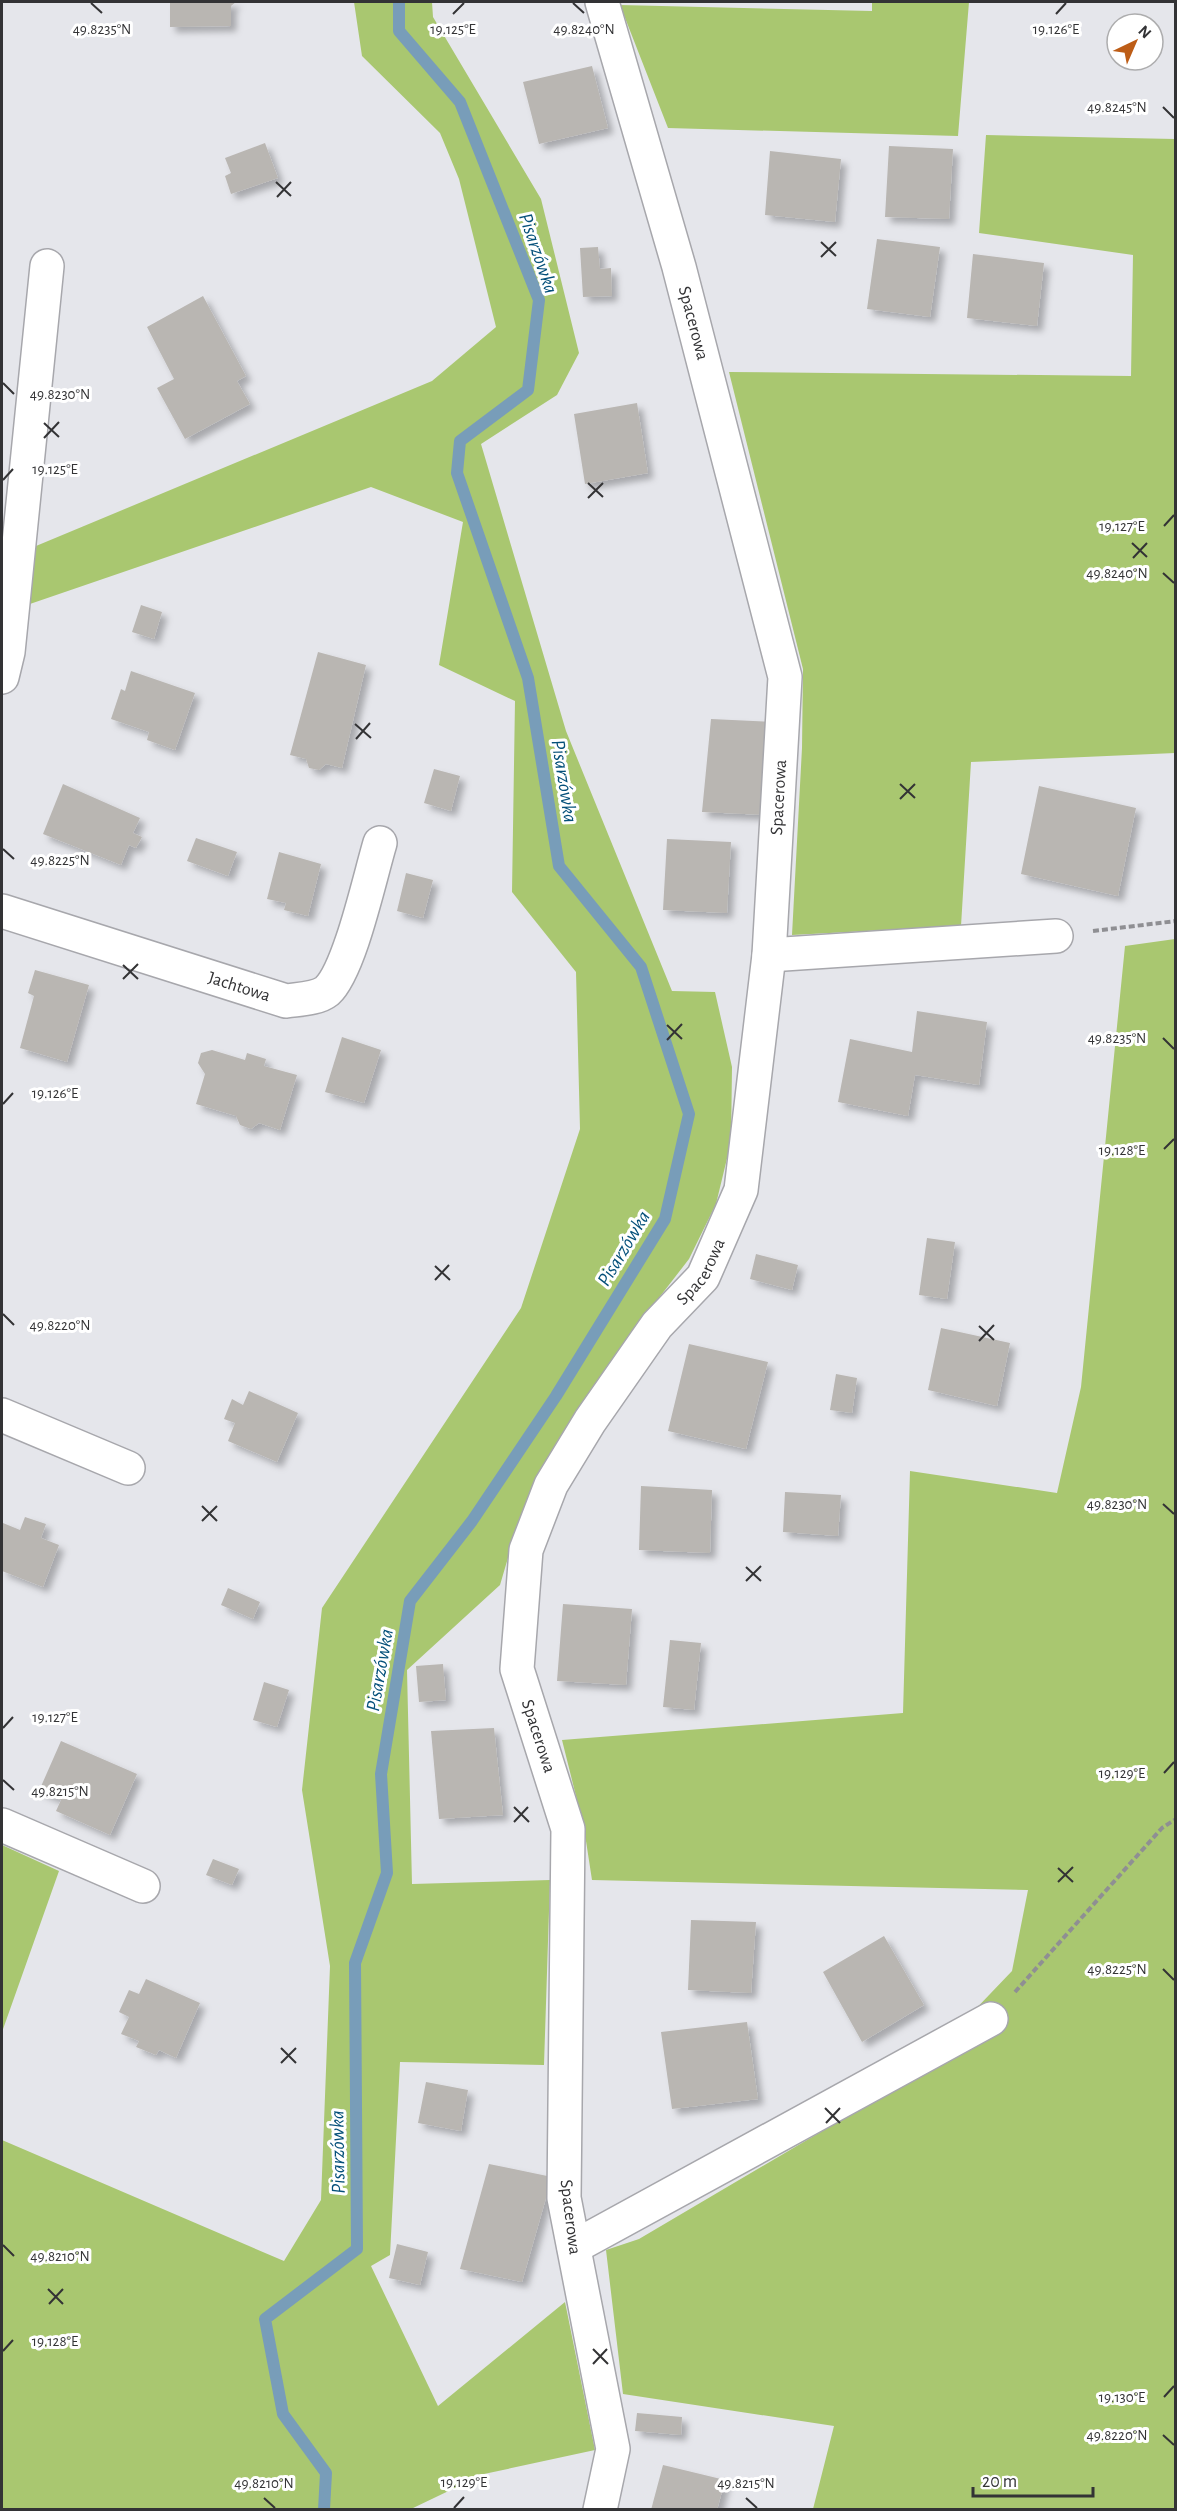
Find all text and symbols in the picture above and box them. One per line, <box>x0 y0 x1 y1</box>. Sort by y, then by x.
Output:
north arrow <box>1105 12 1165 72</box>
text: 49.8235°N <box>73 22 131 37</box>
text: 19.125°E <box>430 22 476 37</box>
text: 49.8240°N <box>553 22 615 37</box>
text: 19.126°E <box>1033 22 1079 37</box>
text: N <box>1135 22 1154 42</box>
text: 49.8245°N <box>1087 100 1147 115</box>
water label: Pisarzówka <box>515 211 561 296</box>
street label: Spacerowa <box>675 284 712 362</box>
text: 49.8230°N <box>30 387 90 402</box>
text: 19.125°E <box>32 462 78 477</box>
text: 19.127°E <box>1099 519 1145 534</box>
text: 49.8240°N <box>1086 566 1148 581</box>
water label: Pisarzówka <box>548 738 580 824</box>
street label: Spacerowa <box>768 759 790 836</box>
text: 49.8225°N <box>30 853 90 868</box>
street label: Jachtowa <box>206 969 272 1005</box>
text: 49.8235°N <box>1088 1031 1146 1046</box>
text: 19.126°E <box>32 1086 78 1101</box>
text: 19.128°E <box>1099 1143 1145 1158</box>
water label: Pisarzówka <box>594 1208 654 1289</box>
street label: Spacerowa <box>673 1236 729 1309</box>
text: 49.8220°N <box>29 1318 91 1333</box>
text: 49.8230°N <box>1087 1497 1147 1512</box>
water label: Pisarzówka <box>363 1627 397 1713</box>
street label: Spacerowa <box>518 1698 558 1775</box>
text: 19.127°E <box>32 1710 78 1725</box>
text: 19.129°E <box>1099 1766 1145 1781</box>
text: 49.8215°N <box>31 1784 89 1799</box>
text: 49.8225°N <box>1087 1962 1147 1977</box>
water label: Pisarzówka <box>327 2110 349 2194</box>
street label: Spacerowa <box>556 2178 584 2256</box>
text: 49.8210°N <box>30 2249 90 2264</box>
text: 19.128°E <box>32 2334 78 2349</box>
text: 19.130°E <box>1099 2390 1145 2405</box>
text: 49.8220°N <box>1086 2428 1148 2443</box>
scale bar <box>973 2460 1093 2498</box>
text: 20 m <box>982 2473 1017 2491</box>
text: 19.129°E <box>441 2475 487 2490</box>
text: 49.8210°N <box>234 2476 294 2491</box>
text: 49.8215°N <box>717 2476 775 2491</box>

